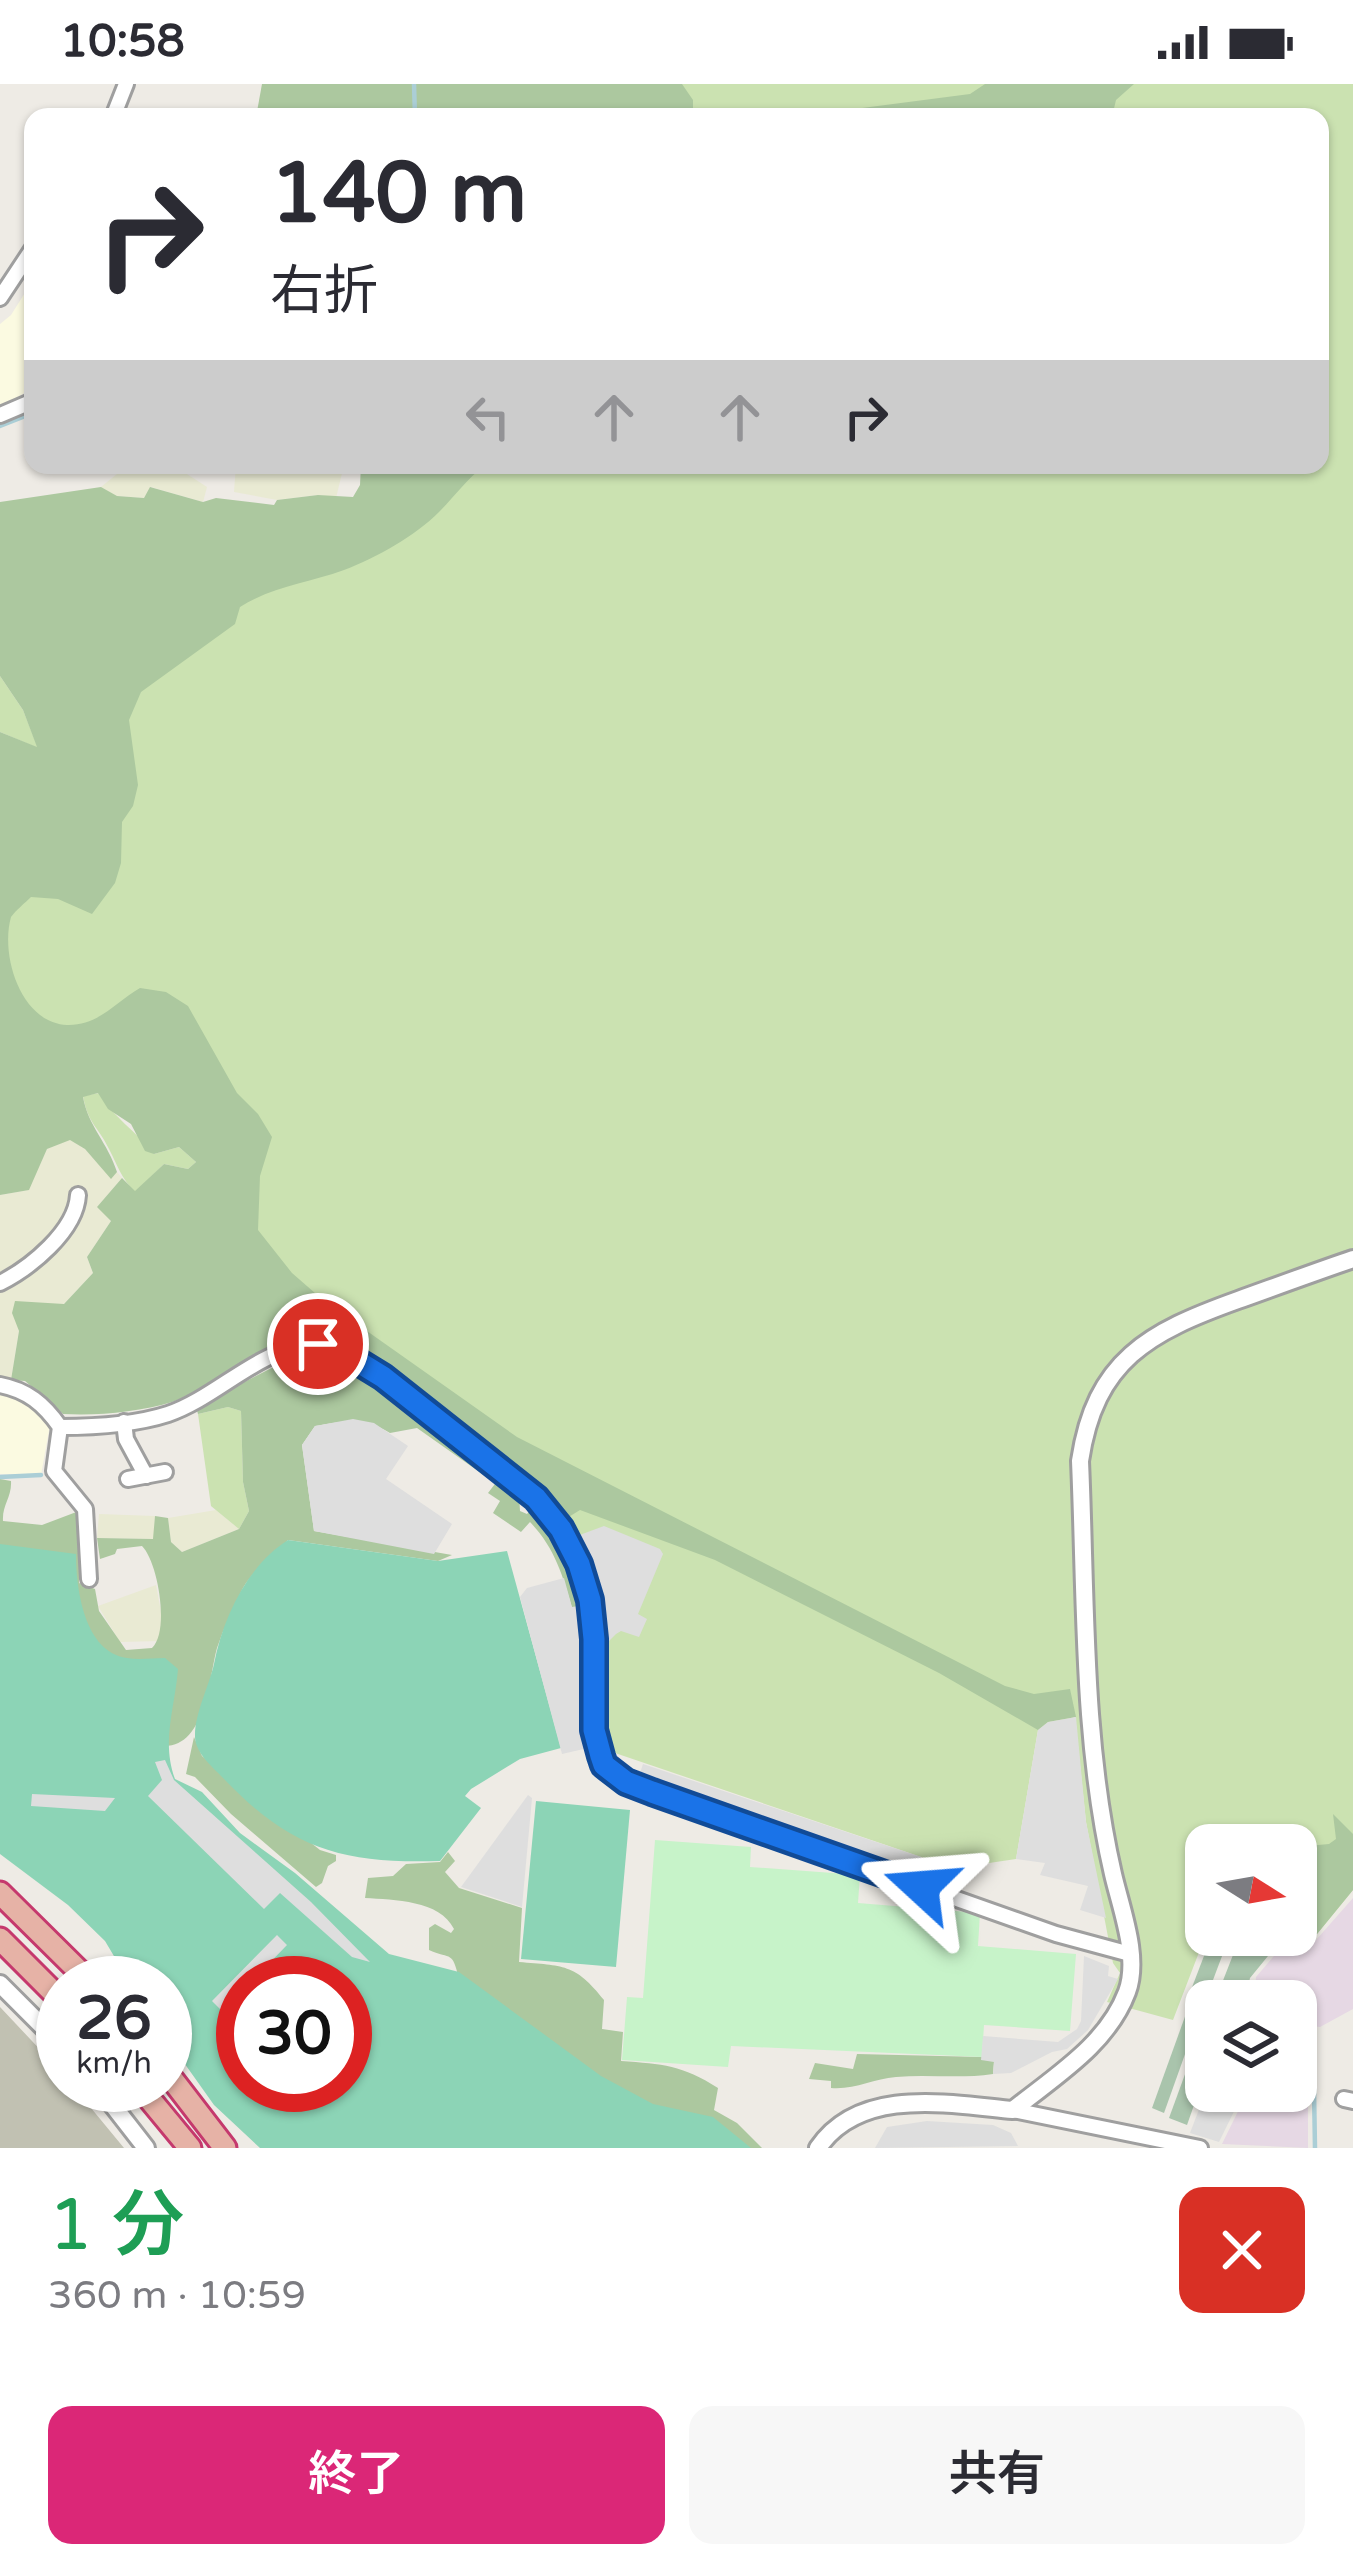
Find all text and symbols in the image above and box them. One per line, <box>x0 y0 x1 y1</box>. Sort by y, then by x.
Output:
text: 10:58 <box>60 15 185 69</box>
text: 140 m <box>270 144 527 245</box>
icon: right <box>72 156 228 312</box>
text: 右折 <box>270 259 378 324</box>
icon: left <box>455 384 521 450</box>
icon: ahead <box>581 384 647 450</box>
icon: ahead <box>707 384 773 450</box>
icon: right <box>833 384 899 450</box>
pin <box>267 1293 369 1395</box>
icon: arrive <box>285 1311 351 1377</box>
position arrow <box>858 1824 984 1950</box>
north arrow <box>1185 1824 1317 1956</box>
map controls <box>1185 1824 1317 2112</box>
speed limit sign: 30 <box>216 1956 372 2112</box>
button: layers <box>1185 1980 1317 2112</box>
text: 26 <box>76 1983 152 2055</box>
text: km/h <box>76 2045 152 2082</box>
text: 1 分 <box>48 2183 184 2270</box>
button: close <box>1179 2187 1305 2313</box>
text: 360 m · 10:59 <box>48 2272 306 2319</box>
button: 終了 <box>48 2406 665 2544</box>
button: 共有 <box>689 2406 1305 2544</box>

